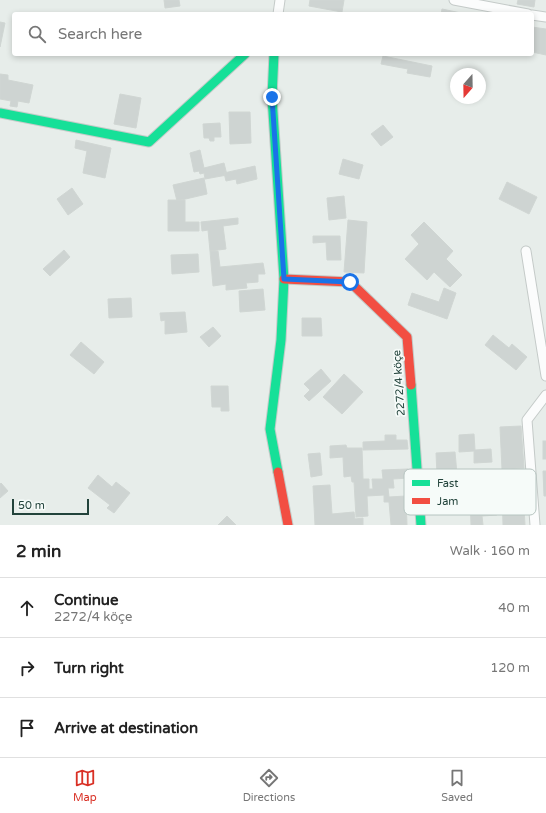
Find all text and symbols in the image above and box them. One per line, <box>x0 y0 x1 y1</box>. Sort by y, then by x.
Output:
search box <box>12 12 534 56</box>
icon: search <box>26 23 48 45</box>
text: Search here <box>58 25 142 43</box>
north arrow <box>450 68 486 104</box>
route end <box>263 88 281 106</box>
route start <box>341 273 359 291</box>
street label: 2272/4 köçe <box>390 350 408 416</box>
legend <box>404 469 536 515</box>
text: Fast <box>437 477 458 490</box>
text: Jam <box>437 495 458 508</box>
scale bar <box>12 497 89 516</box>
text: 50 m <box>18 499 45 512</box>
text: 2 min <box>16 541 61 562</box>
text: Walk · 160 m <box>450 543 530 559</box>
text: Continue <box>54 591 118 609</box>
icon: ahead <box>16 597 38 619</box>
text: 40 m <box>498 600 530 616</box>
text: 2272/4 köçe <box>54 609 132 625</box>
icon: right <box>16 657 38 679</box>
text: Turn right <box>54 659 124 677</box>
text: 120 m <box>490 660 530 676</box>
icon: arrive <box>16 717 38 739</box>
text: Arrive at destination <box>54 719 198 737</box>
tab: Map <box>73 767 97 804</box>
tab: Directions <box>243 767 295 804</box>
tab: Saved <box>441 767 473 804</box>

